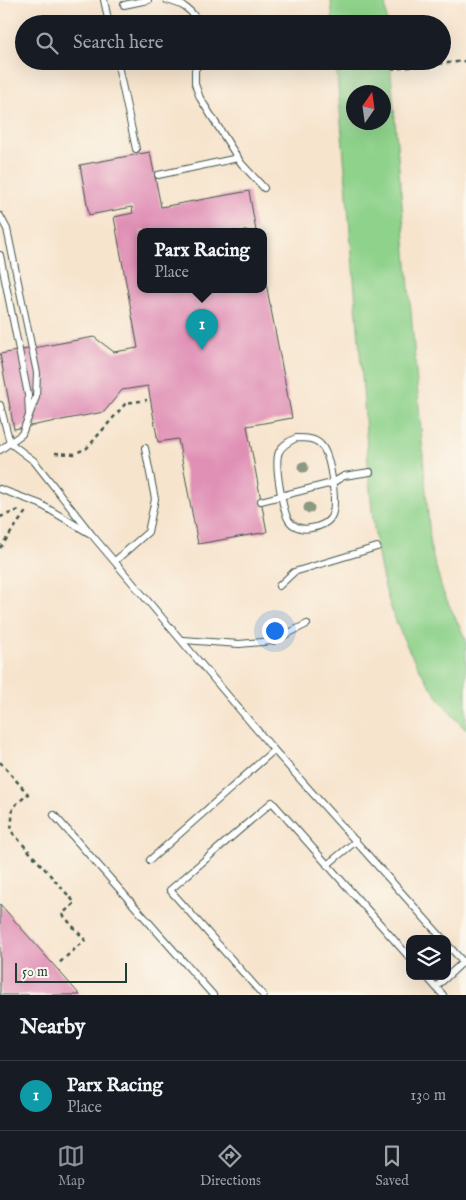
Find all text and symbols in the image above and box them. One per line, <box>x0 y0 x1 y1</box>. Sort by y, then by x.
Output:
search box <box>15 15 451 70</box>
icon: search <box>33 29 61 57</box>
text: Search here <box>73 31 164 55</box>
north arrow <box>346 85 391 130</box>
popup <box>137 228 267 293</box>
text: Parx Racing <box>154 239 250 263</box>
text: Place <box>154 263 189 283</box>
pin: 1 <box>186 309 218 350</box>
your location <box>262 618 288 644</box>
map controls <box>406 935 451 980</box>
button: layers <box>406 935 451 980</box>
scale bar <box>15 960 128 983</box>
text: 50 m <box>22 963 48 981</box>
text: Nearby <box>20 1014 85 1041</box>
text: Parx Racing <box>67 1074 163 1098</box>
text: 1 <box>33 1086 39 1106</box>
text: 130 m <box>410 1086 446 1106</box>
text: Place <box>67 1098 102 1118</box>
tab: Map <box>57 1142 85 1190</box>
tab: Directions <box>200 1142 261 1190</box>
tab: Saved <box>376 1142 409 1190</box>

